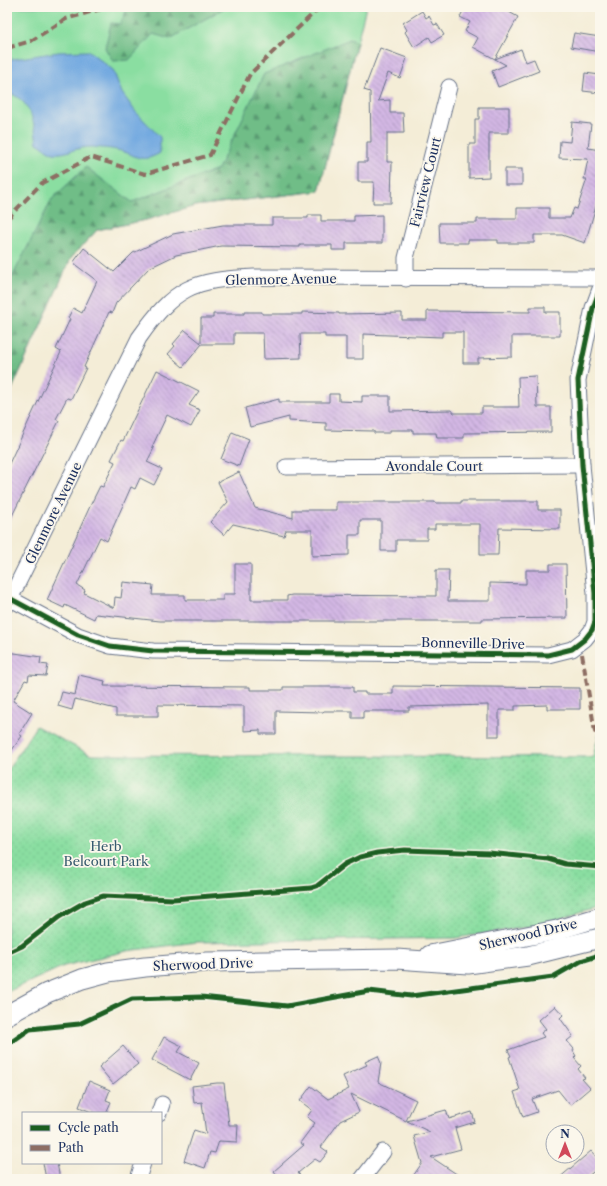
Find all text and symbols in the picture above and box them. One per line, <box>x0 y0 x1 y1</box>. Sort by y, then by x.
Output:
street label: Fairview Court <box>406 135 444 229</box>
street label: Glenmore Avenue <box>225 270 337 288</box>
street label: Avondale Court <box>384 458 483 474</box>
street label: Glenmore Avenue <box>21 459 85 567</box>
street label: Bonneville Drive <box>421 634 525 652</box>
park label: Herb Belcourt Park <box>64 838 149 869</box>
street label: Sherwood Drive <box>477 915 579 953</box>
street label: Sherwood Drive <box>153 954 253 974</box>
legend <box>22 1112 162 1164</box>
text: Cycle path <box>58 1120 119 1135</box>
north arrow <box>545 1124 585 1164</box>
text: N <box>560 1127 570 1141</box>
text: Path <box>58 1140 84 1155</box>

